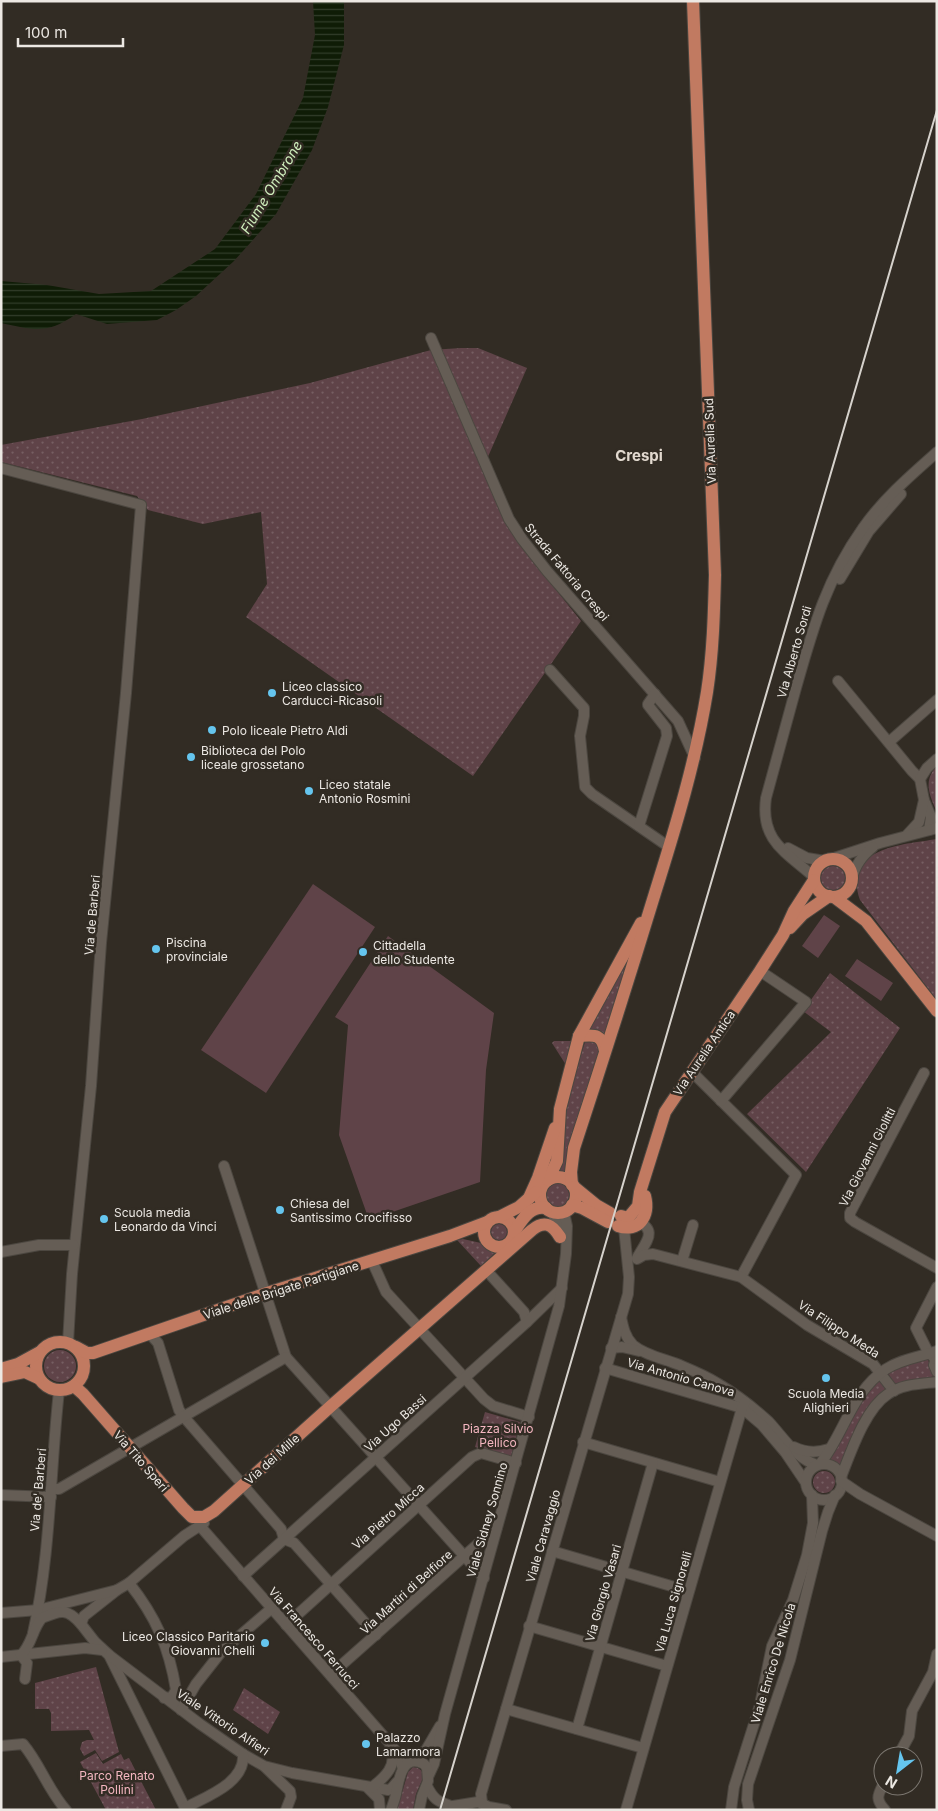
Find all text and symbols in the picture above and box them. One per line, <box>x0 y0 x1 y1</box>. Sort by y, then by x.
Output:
scale bar <box>18 15 122 47</box>
text: 100 m <box>25 23 67 42</box>
water label: Fiume Ombrone <box>237 137 305 237</box>
street label: Via Aurelia Sud <box>701 398 719 484</box>
district label: Crespi <box>615 446 663 465</box>
street label: Strada Fattoria Crespi <box>522 520 612 624</box>
street label: Via Alberto Sordi <box>774 604 814 700</box>
place label: Liceo classico Carducci-Ricasoli <box>282 679 382 708</box>
marker: Liceo classico Carducci-Ricasoli <box>266 687 278 699</box>
place label: Polo liceale Pietro Aldi <box>222 723 348 738</box>
marker: Polo liceale Pietro Aldi <box>206 724 218 736</box>
place label: Biblioteca del Polo liceale grossetano <box>201 743 306 772</box>
marker: Biblioteca del Polo liceale grossetano <box>185 751 197 763</box>
place label: Liceo statale Antonio Rosmini <box>319 777 411 806</box>
marker: Liceo statale Antonio Rosmini <box>303 785 315 797</box>
street label: Via de Barberi <box>81 874 103 956</box>
place label: Piscina provinciale <box>166 935 228 964</box>
place label: Cittadella dello Studente <box>373 938 455 967</box>
marker: Piscina provinciale <box>150 943 162 955</box>
marker: Cittadella dello Studente <box>357 946 369 958</box>
street label: Via Aurelia Antica <box>670 1007 738 1099</box>
street label: Via Giovanni Giolitti <box>835 1105 899 1209</box>
place label: Chiesa del Santissimo Crocifisso <box>290 1196 412 1225</box>
marker: Chiesa del Santissimo Crocifisso <box>274 1204 286 1216</box>
place label: Scuola media Leonardo da Vinci <box>114 1205 217 1234</box>
marker: Scuola media Leonardo da Vinci <box>98 1213 110 1225</box>
street label: Viale delle Brigate Partigiane <box>201 1258 361 1322</box>
street label: Via Filippo Meda <box>795 1297 883 1361</box>
street label: Via Antonio Canova <box>625 1354 737 1400</box>
marker: Scuola Media Alighieri <box>820 1372 832 1384</box>
place label: Scuola Media Alighieri <box>788 1386 864 1415</box>
street label: Via Ugo Bassi <box>361 1391 429 1455</box>
park label: Piazza Silvio Pellico <box>462 1421 534 1450</box>
street label: Via Tito Speri <box>110 1427 172 1495</box>
street label: Via dei Mille <box>242 1431 302 1487</box>
street label: Via de' Barberi <box>27 1448 49 1532</box>
street label: Viale Sidney Sonnino <box>463 1461 511 1579</box>
street label: Via Pietro Micca <box>349 1480 427 1552</box>
street label: Viale Caravaggio <box>523 1488 563 1584</box>
street label: Via Giorgio Vasari <box>582 1542 624 1643</box>
street label: Via Martiri di Belfiore <box>357 1547 455 1637</box>
street label: Via Luca Signorelli <box>651 1550 695 1654</box>
street label: Via Francesco Ferrucci <box>266 1584 363 1692</box>
street label: Viale Enrico De Nicola <box>748 1601 798 1725</box>
place label: Liceo Classico Paritario Giovanni Chelli <box>122 1629 255 1658</box>
marker: Liceo Classico Paritario Giovanni Chelli <box>259 1637 271 1649</box>
street label: Viale Vittorio Alfieri <box>174 1685 272 1759</box>
place label: Palazzo Lamarmora <box>376 1730 440 1759</box>
marker: Palazzo Lamarmora <box>360 1738 372 1750</box>
north arrow <box>873 1746 923 1796</box>
park label: Parco Renato Pollini <box>79 1768 155 1797</box>
text: N <box>882 1773 900 1793</box>

